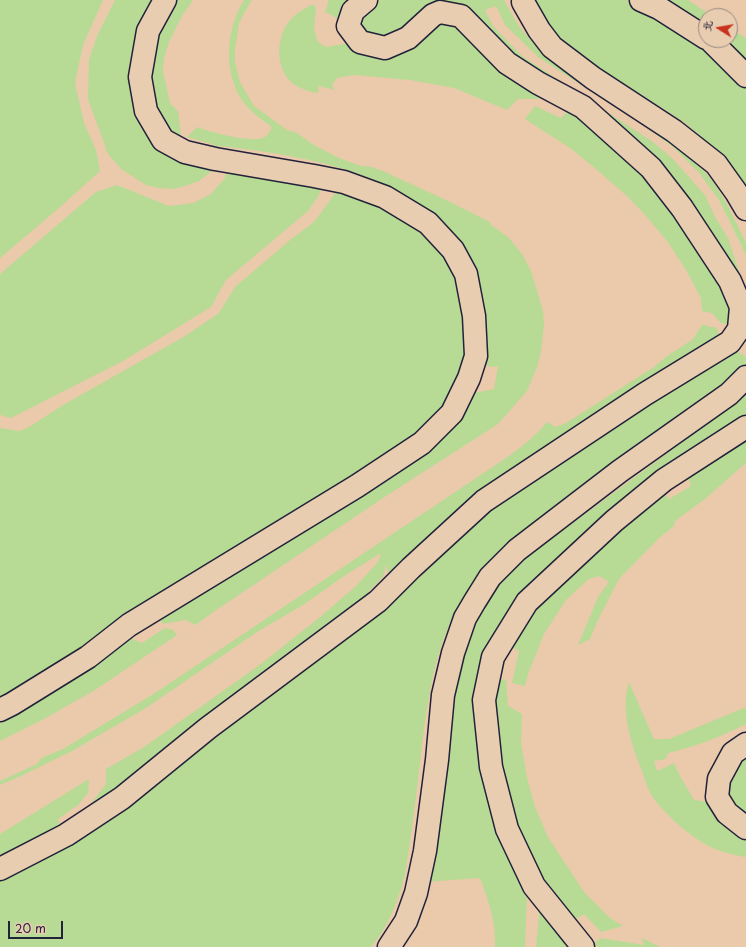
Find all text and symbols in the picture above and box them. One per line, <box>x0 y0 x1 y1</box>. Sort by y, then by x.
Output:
north arrow <box>698 8 738 48</box>
text: 北 <box>697 19 716 33</box>
scale bar <box>10 913 65 939</box>
text: 20 m <box>15 919 46 937</box>

